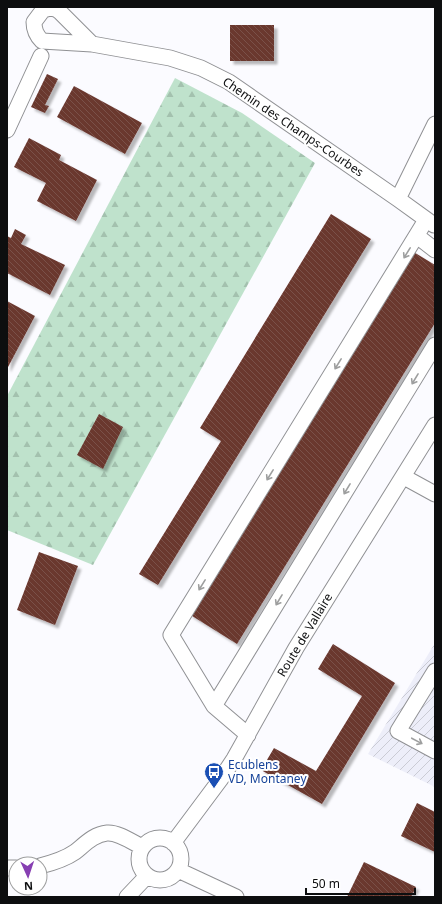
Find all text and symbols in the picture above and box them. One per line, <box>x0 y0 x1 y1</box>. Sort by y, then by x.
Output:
street label: Chemin des Champs-Courbes <box>219 73 367 180</box>
one-way arrow <box>402 247 410 259</box>
one-way arrow <box>334 358 342 370</box>
one-way arrow <box>410 373 418 385</box>
one-way arrow <box>266 469 274 480</box>
one-way arrow <box>342 483 350 495</box>
one-way arrow <box>198 579 206 590</box>
street label: Route de Vallaire <box>273 590 336 680</box>
one-way arrow <box>275 594 283 605</box>
one-way arrow <box>410 738 422 745</box>
place label: Ecublens VD, Montaney <box>228 756 307 787</box>
bus stop icon: Ecublens VD, Montaney <box>203 761 225 789</box>
north arrow <box>8 856 48 896</box>
scale bar <box>306 870 415 896</box>
text: 50 m <box>312 875 340 892</box>
text: N <box>24 879 33 894</box>

